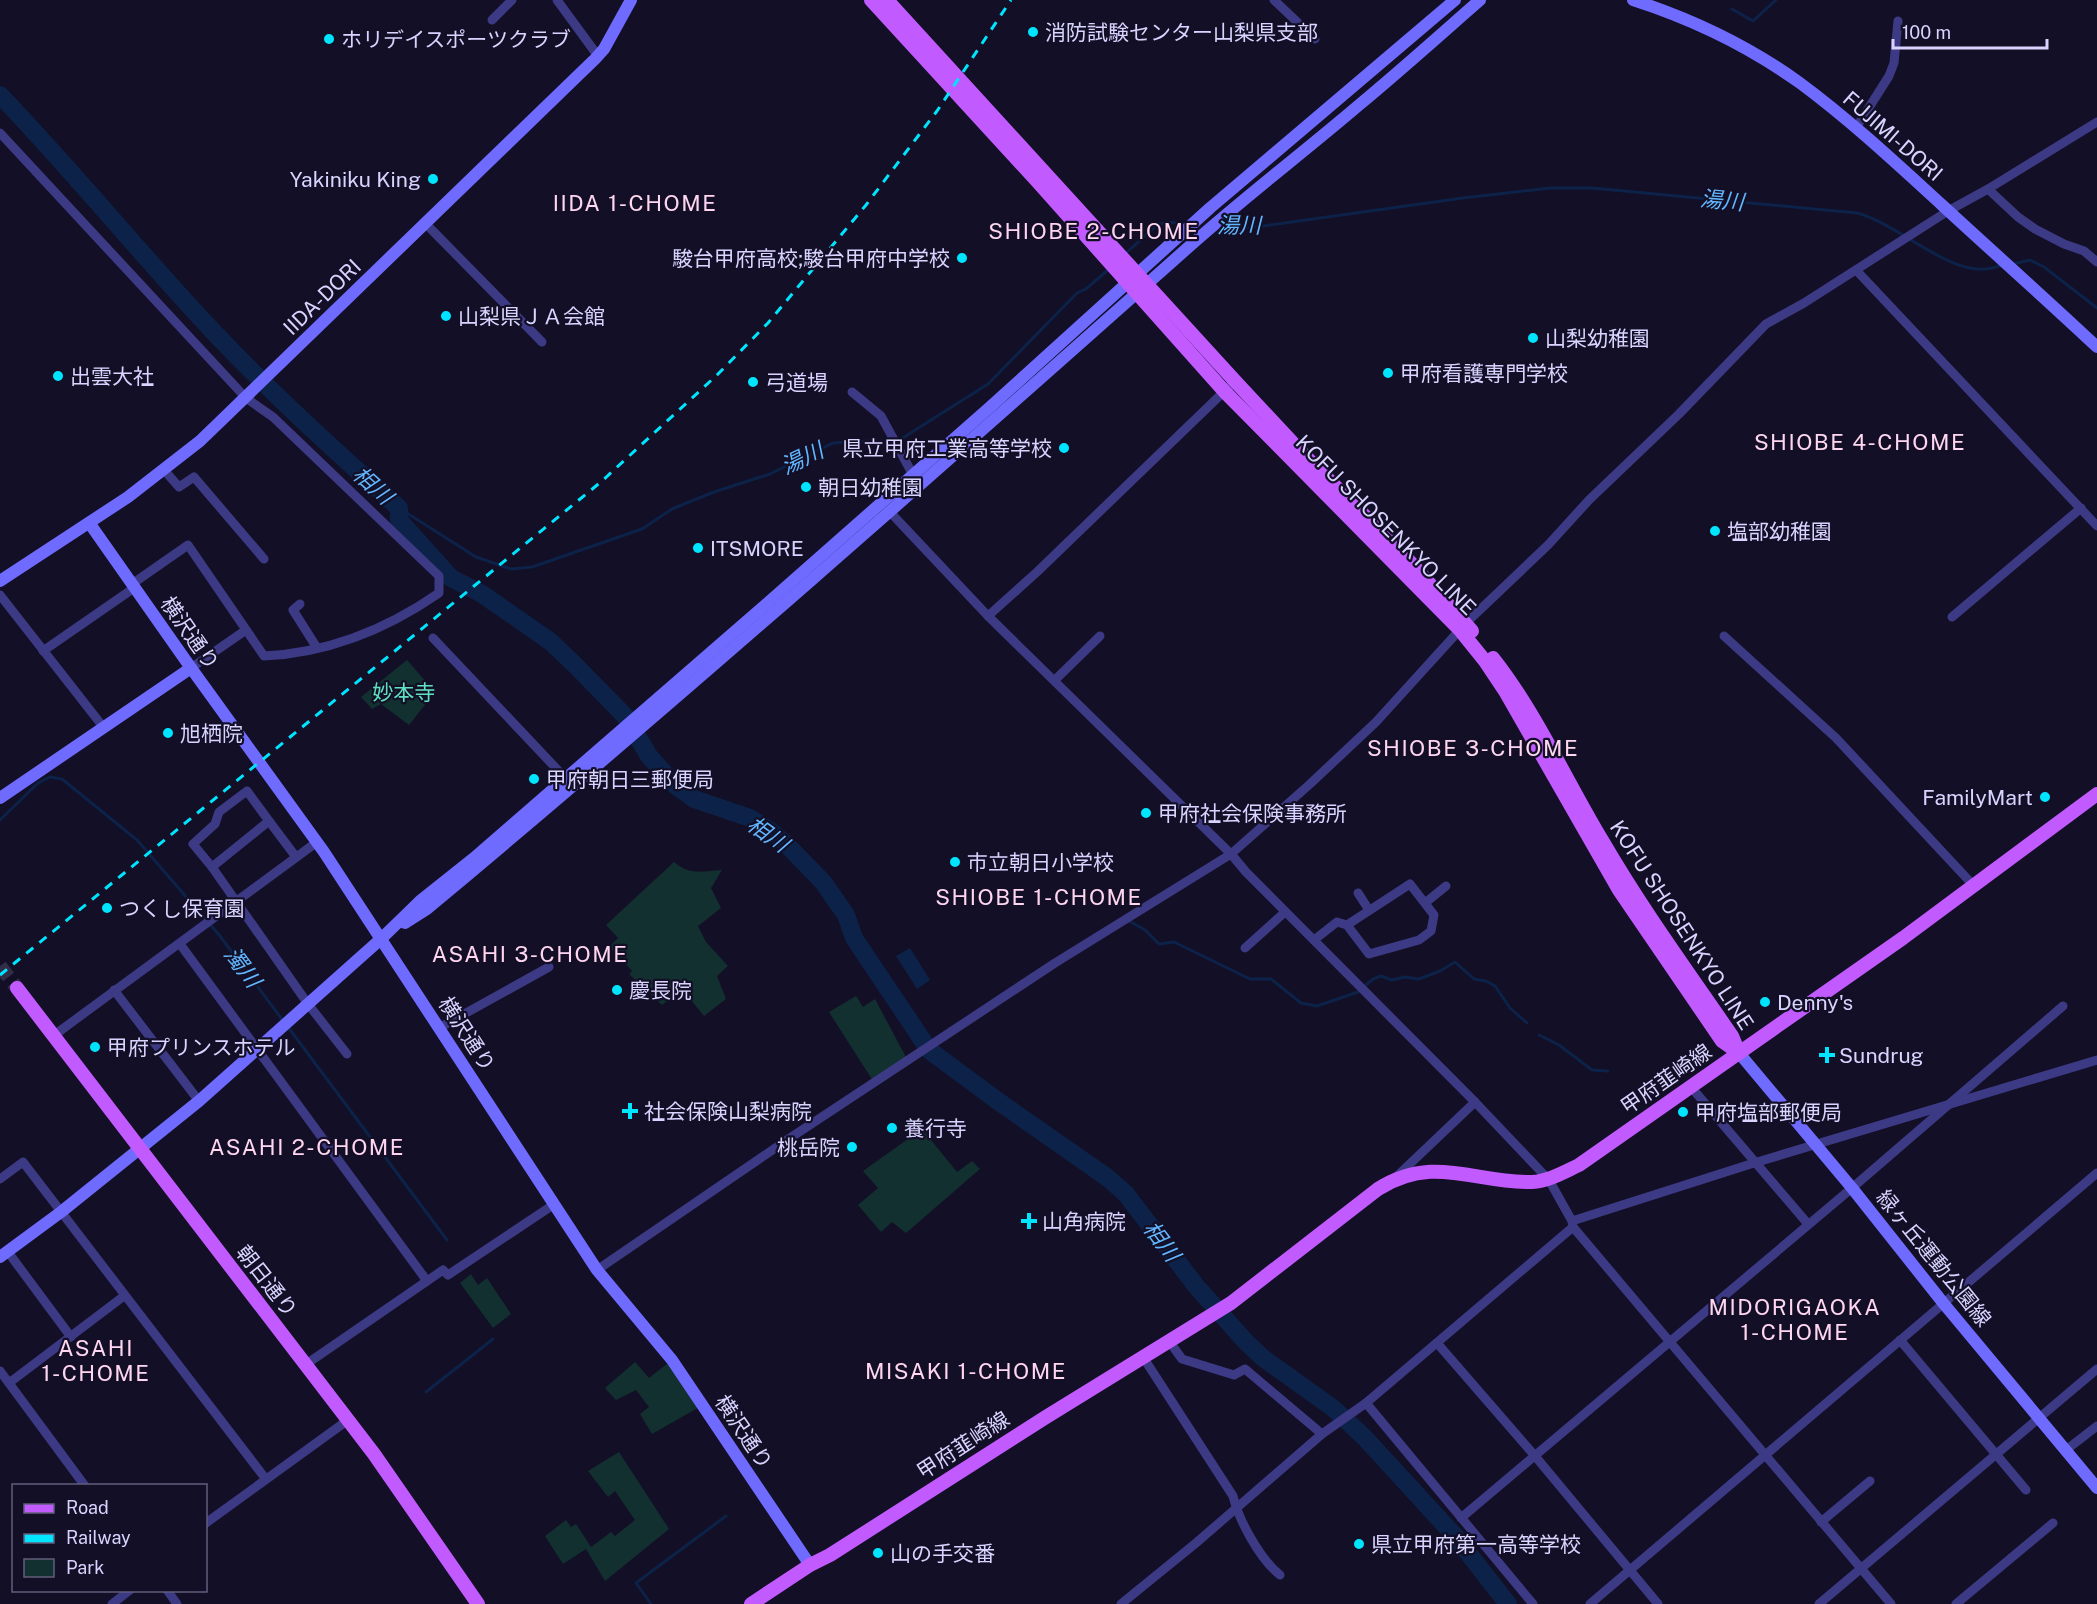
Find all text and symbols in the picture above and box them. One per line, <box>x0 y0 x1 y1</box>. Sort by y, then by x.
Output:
scale bar <box>1893 12 2048 50</box>
place label: 消防試験センター山梨県支部 <box>1045 20 1318 45</box>
text: 100 m <box>1902 22 1951 43</box>
marker: 消防試験センター山梨県支部 <box>1026 25 1040 39</box>
place label: ホリデイスポーツクラブ <box>341 27 571 52</box>
marker: ホリデイスポーツクラブ <box>322 32 336 46</box>
street label: FUJIMI-DORI <box>1838 86 1948 186</box>
place label: Yakiniku King <box>290 167 421 192</box>
marker: Yakiniku King <box>426 172 440 186</box>
water label: 湯川 <box>1699 185 1747 215</box>
district label: IIDA 1-CHOME <box>553 190 717 216</box>
water label: 湯川 <box>1217 212 1263 238</box>
district label: SHIOBE 2-CHOME <box>988 218 1200 244</box>
place label: 駿台甲府高校;駿台甲府中学校 <box>672 246 950 271</box>
marker: 駿台甲府高校;駿台甲府中学校 <box>955 251 969 265</box>
street label: IIDA-DORI <box>278 254 366 340</box>
place label: 山梨県ＪＡ会館 <box>458 304 605 329</box>
marker: 山梨県ＪＡ会館 <box>439 309 453 323</box>
place label: 山梨幼稚園 <box>1545 326 1650 351</box>
marker: 山梨幼稚園 <box>1526 331 1540 345</box>
place label: 甲府看護専門学校 <box>1400 361 1568 386</box>
place label: 出雲大社 <box>70 364 154 389</box>
marker: 甲府看護専門学校 <box>1381 366 1395 380</box>
marker: 出雲大社 <box>51 369 65 383</box>
place label: 弓道場 <box>765 370 828 395</box>
marker: 弓道場 <box>746 375 760 389</box>
district label: SHIOBE 4-CHOME <box>1754 429 1966 455</box>
street label: KOFU SHOSENKYO LINE <box>1291 430 1481 620</box>
water label: 湯川 <box>777 436 829 479</box>
place label: 県立甲府工業高等学校 <box>842 436 1052 461</box>
marker: 県立甲府工業高等学校 <box>1057 441 1071 455</box>
water label: 相川 <box>348 461 400 511</box>
place label: 朝日幼稚園 <box>818 475 923 500</box>
marker: 朝日幼稚園 <box>799 480 813 494</box>
place label: 塩部幼稚園 <box>1727 519 1832 544</box>
marker: 塩部幼稚園 <box>1708 524 1722 538</box>
place label: ITSMORE <box>710 536 804 561</box>
marker: ITSMORE <box>691 541 705 555</box>
street label: 横沢通り <box>156 591 224 675</box>
park label: 妙本寺 <box>373 680 436 705</box>
place label: 旭栖院 <box>180 721 243 746</box>
marker: 旭栖院 <box>161 726 175 740</box>
district label: SHIOBE 3-CHOME <box>1367 735 1579 761</box>
place label: 甲府朝日三郵便局 <box>546 767 714 792</box>
marker: 甲府朝日三郵便局 <box>527 772 541 786</box>
place label: FamilyMart <box>1922 785 2033 810</box>
marker: FamilyMart <box>2038 790 2052 804</box>
place label: 甲府社会保険事務所 <box>1158 801 1347 826</box>
marker: 甲府社会保険事務所 <box>1139 806 1153 820</box>
water label: 相川 <box>743 811 795 858</box>
street label: KOFU SHOSENKYO LINE <box>1605 816 1759 1034</box>
place label: 市立朝日小学校 <box>967 850 1114 875</box>
marker: 市立朝日小学校 <box>948 855 962 869</box>
district label: SHIOBE 1-CHOME <box>935 884 1143 910</box>
place label: つくし保育園 <box>119 896 245 921</box>
marker: つくし保育園 <box>100 901 114 915</box>
district label: ASAHI 3-CHOME <box>432 941 628 967</box>
water label: 濁川 <box>219 942 268 994</box>
place label: 慶長院 <box>629 978 692 1003</box>
marker: 慶長院 <box>610 983 624 997</box>
place label: Denny's <box>1777 990 1853 1015</box>
street label: 横沢通り <box>434 992 500 1076</box>
marker: Denny's <box>1758 995 1772 1009</box>
place label: 甲府プリンスホテル <box>107 1035 296 1060</box>
street label: 甲府韮崎線 <box>1616 1039 1716 1119</box>
marker: 甲府プリンスホテル <box>88 1040 102 1054</box>
place label: Sundrug <box>1839 1043 1924 1068</box>
marker: Sundrug <box>1820 1048 1834 1062</box>
place label: 社会保険山梨病院 <box>644 1099 812 1124</box>
place label: 甲府塩部郵便局 <box>1695 1100 1842 1125</box>
marker: 社会保険山梨病院 <box>621 1102 639 1120</box>
marker: 甲府塩部郵便局 <box>1676 1105 1690 1119</box>
place label: 養行寺 <box>904 1116 967 1141</box>
marker: 養行寺 <box>885 1121 899 1135</box>
district label: ASAHI 2-CHOME <box>209 1134 405 1160</box>
place label: 桃岳院 <box>777 1135 840 1160</box>
marker: 桃岳院 <box>845 1140 859 1154</box>
street label: 緑ヶ丘運動公園線 <box>1871 1185 1997 1331</box>
place label: 山角病院 <box>1042 1209 1126 1234</box>
marker: 山角病院 <box>1020 1212 1038 1230</box>
water label: 相川 <box>1138 1216 1187 1268</box>
street label: 朝日通り <box>231 1240 303 1322</box>
district label: MIDORIGAOKA 1-CHOME <box>1709 1294 1881 1345</box>
district label: ASAHI 1-CHOME <box>41 1335 151 1386</box>
district label: MISAKI 1-CHOME <box>865 1358 1067 1384</box>
street label: 横沢通り <box>710 1390 778 1474</box>
street label: 甲府韮崎線 <box>912 1406 1014 1484</box>
legend <box>12 1484 207 1592</box>
text: Road <box>66 1497 109 1518</box>
text: Railway <box>66 1527 131 1548</box>
place label: 県立甲府第一高等学校 <box>1371 1532 1581 1557</box>
marker: 県立甲府第一高等学校 <box>1352 1537 1366 1551</box>
place label: 山の手交番 <box>890 1541 995 1566</box>
marker: 山の手交番 <box>871 1546 885 1560</box>
text: Park <box>66 1557 104 1578</box>

